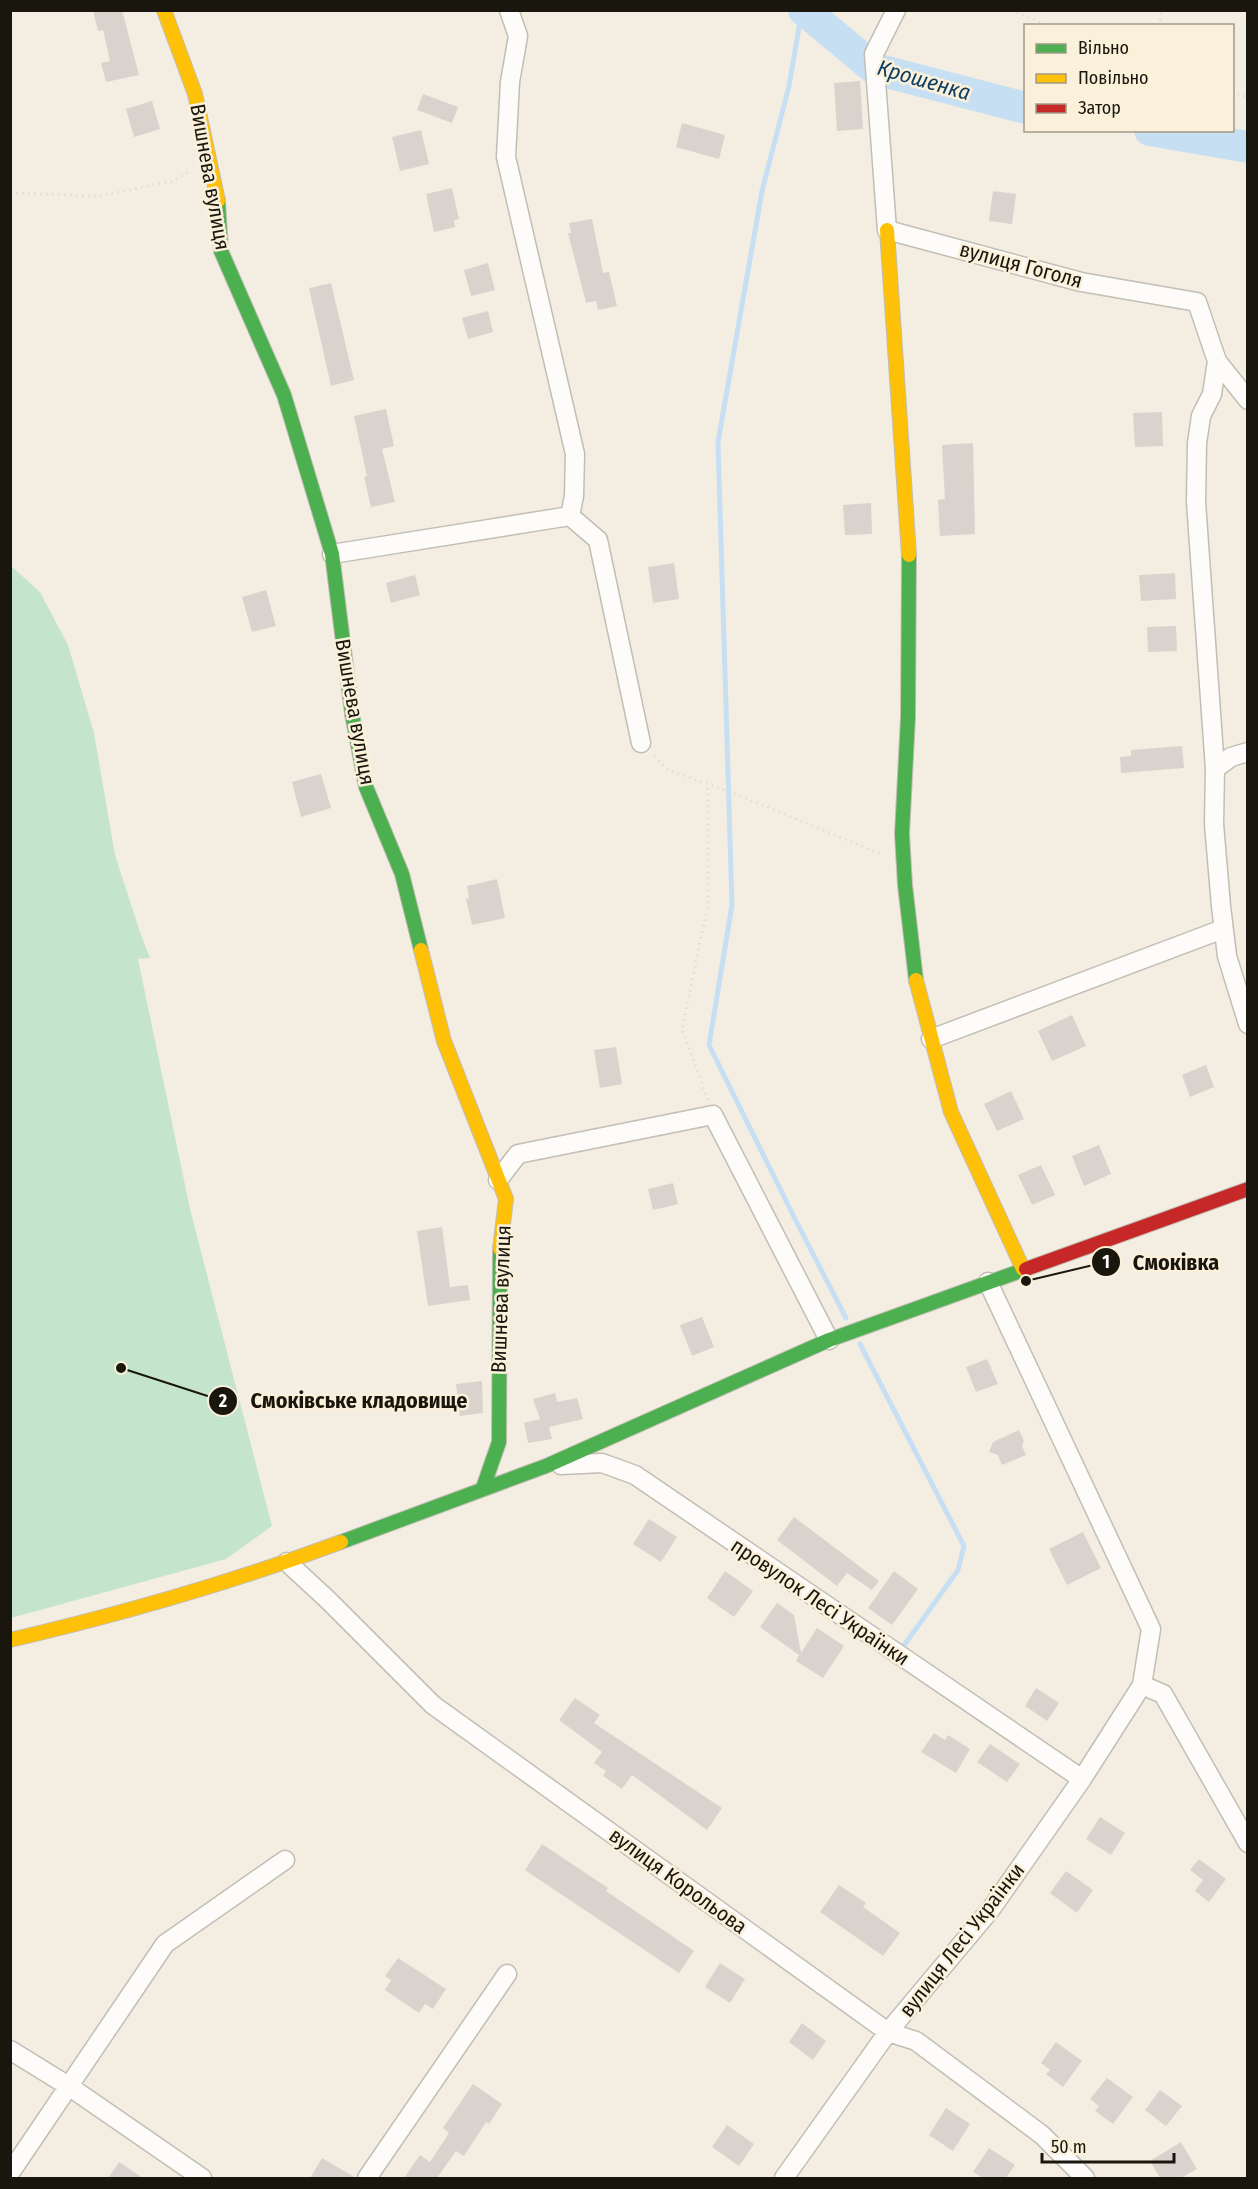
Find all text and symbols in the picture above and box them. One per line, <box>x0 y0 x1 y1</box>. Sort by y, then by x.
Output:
legend <box>1024 24 1234 132</box>
text: Вільно <box>1078 37 1129 59</box>
water label: Крошенка <box>874 54 974 106</box>
text: Повільно <box>1078 67 1149 89</box>
text: Затор <box>1078 97 1121 119</box>
street label: Вишнева вулиця <box>184 102 236 252</box>
street label: вулиця Гоголя <box>957 236 1085 294</box>
street label: Вишнева вулиця <box>329 637 381 787</box>
street label: Вишнева вулиця <box>485 1225 517 1373</box>
callout: Смоківка <box>1091 1242 1231 1282</box>
text: Смоківка <box>1133 1249 1219 1276</box>
text: 1 <box>1102 1251 1110 1273</box>
callout: Смоківське кладовище <box>208 1381 479 1421</box>
text: Смоківське кладовище <box>251 1387 467 1414</box>
text: 2 <box>218 1390 227 1412</box>
street label: провулок Лесі Українки <box>726 1533 914 1671</box>
street label: вулиця Корольова <box>604 1822 752 1940</box>
street label: вулиця Лесі Українки <box>894 1858 1030 2022</box>
scale bar <box>1042 2126 1174 2164</box>
text: 50 m <box>1051 2136 1087 2158</box>

